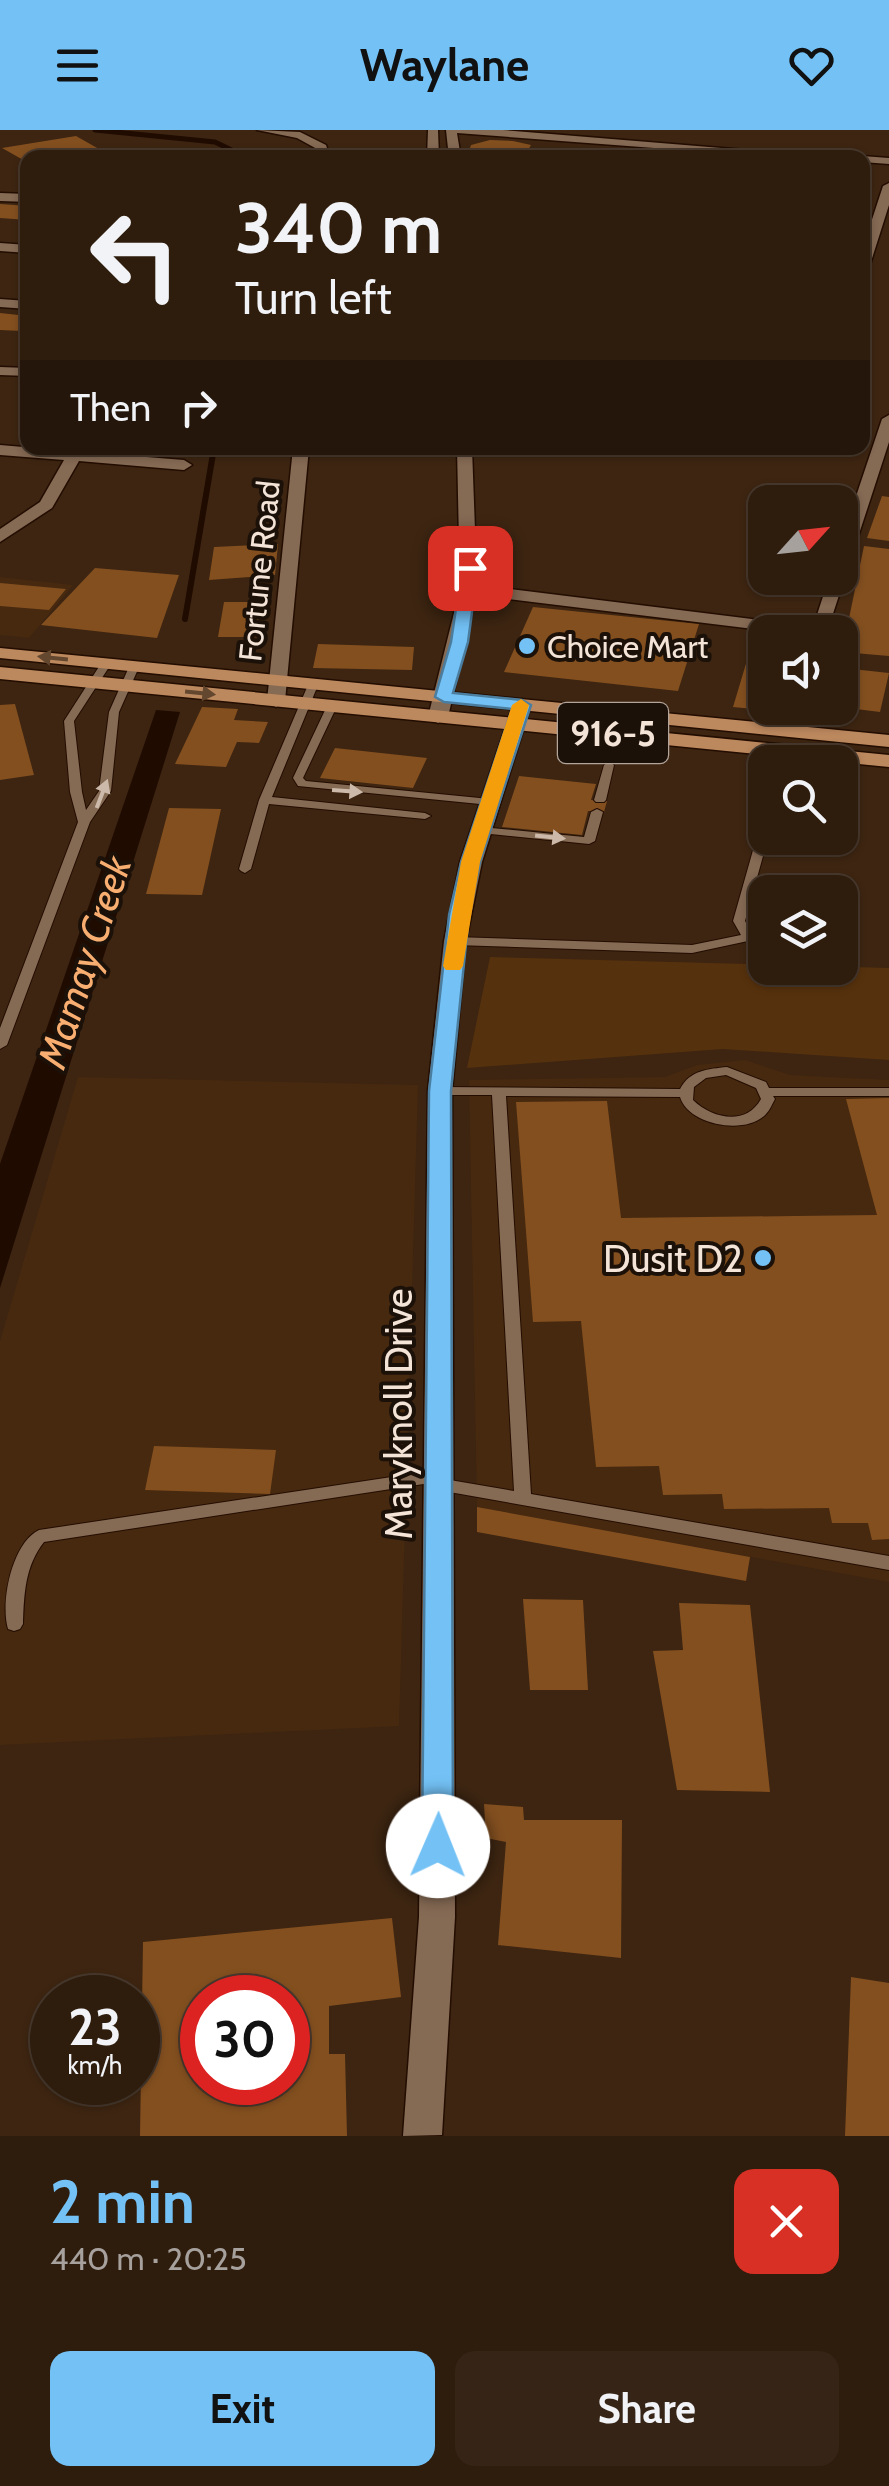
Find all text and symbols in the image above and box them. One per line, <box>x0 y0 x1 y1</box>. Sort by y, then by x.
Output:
icon: menu <box>50 38 105 93</box>
text: Waylane <box>360 38 529 92</box>
icon: heart <box>784 38 839 93</box>
text: 340 m <box>235 185 442 271</box>
icon: left <box>70 190 200 320</box>
text: Turn left <box>235 271 392 325</box>
icon: right <box>171 380 226 435</box>
text: Then <box>70 384 151 431</box>
street label: Fortune Road <box>230 479 288 663</box>
north arrow <box>748 485 858 595</box>
map controls <box>748 485 858 985</box>
pin <box>428 526 513 611</box>
icon: arrive <box>443 541 498 596</box>
button: sound <box>748 615 858 725</box>
place label: Choice Mart <box>547 627 709 666</box>
marker: Choice Mart <box>516 635 538 657</box>
one-way arrow <box>36 650 68 666</box>
one-way arrow <box>185 685 217 701</box>
road number: 916-5 <box>558 703 668 763</box>
button: search <box>748 745 858 855</box>
one-way arrow <box>94 778 110 808</box>
one-way arrow <box>331 783 363 799</box>
one-way arrow <box>535 829 567 845</box>
water label: Mamay Creek <box>26 848 142 1075</box>
button: layers <box>748 875 858 985</box>
place label: Dusit D2 <box>603 1235 743 1282</box>
marker: Dusit D2 <box>752 1247 774 1269</box>
street label: Maryknoll Drive <box>375 1289 422 1539</box>
position arrow <box>386 1794 490 1898</box>
speed limit sign: 30 <box>180 1975 310 2105</box>
text: 23 <box>68 1997 122 2058</box>
text: km/h <box>68 2050 122 2080</box>
text: 2 min <box>50 2165 195 2238</box>
button: close <box>734 2169 839 2274</box>
text: 440 m · 20:25 <box>50 2239 246 2278</box>
button: Exit <box>50 2351 435 2466</box>
button: Share <box>455 2351 839 2466</box>

